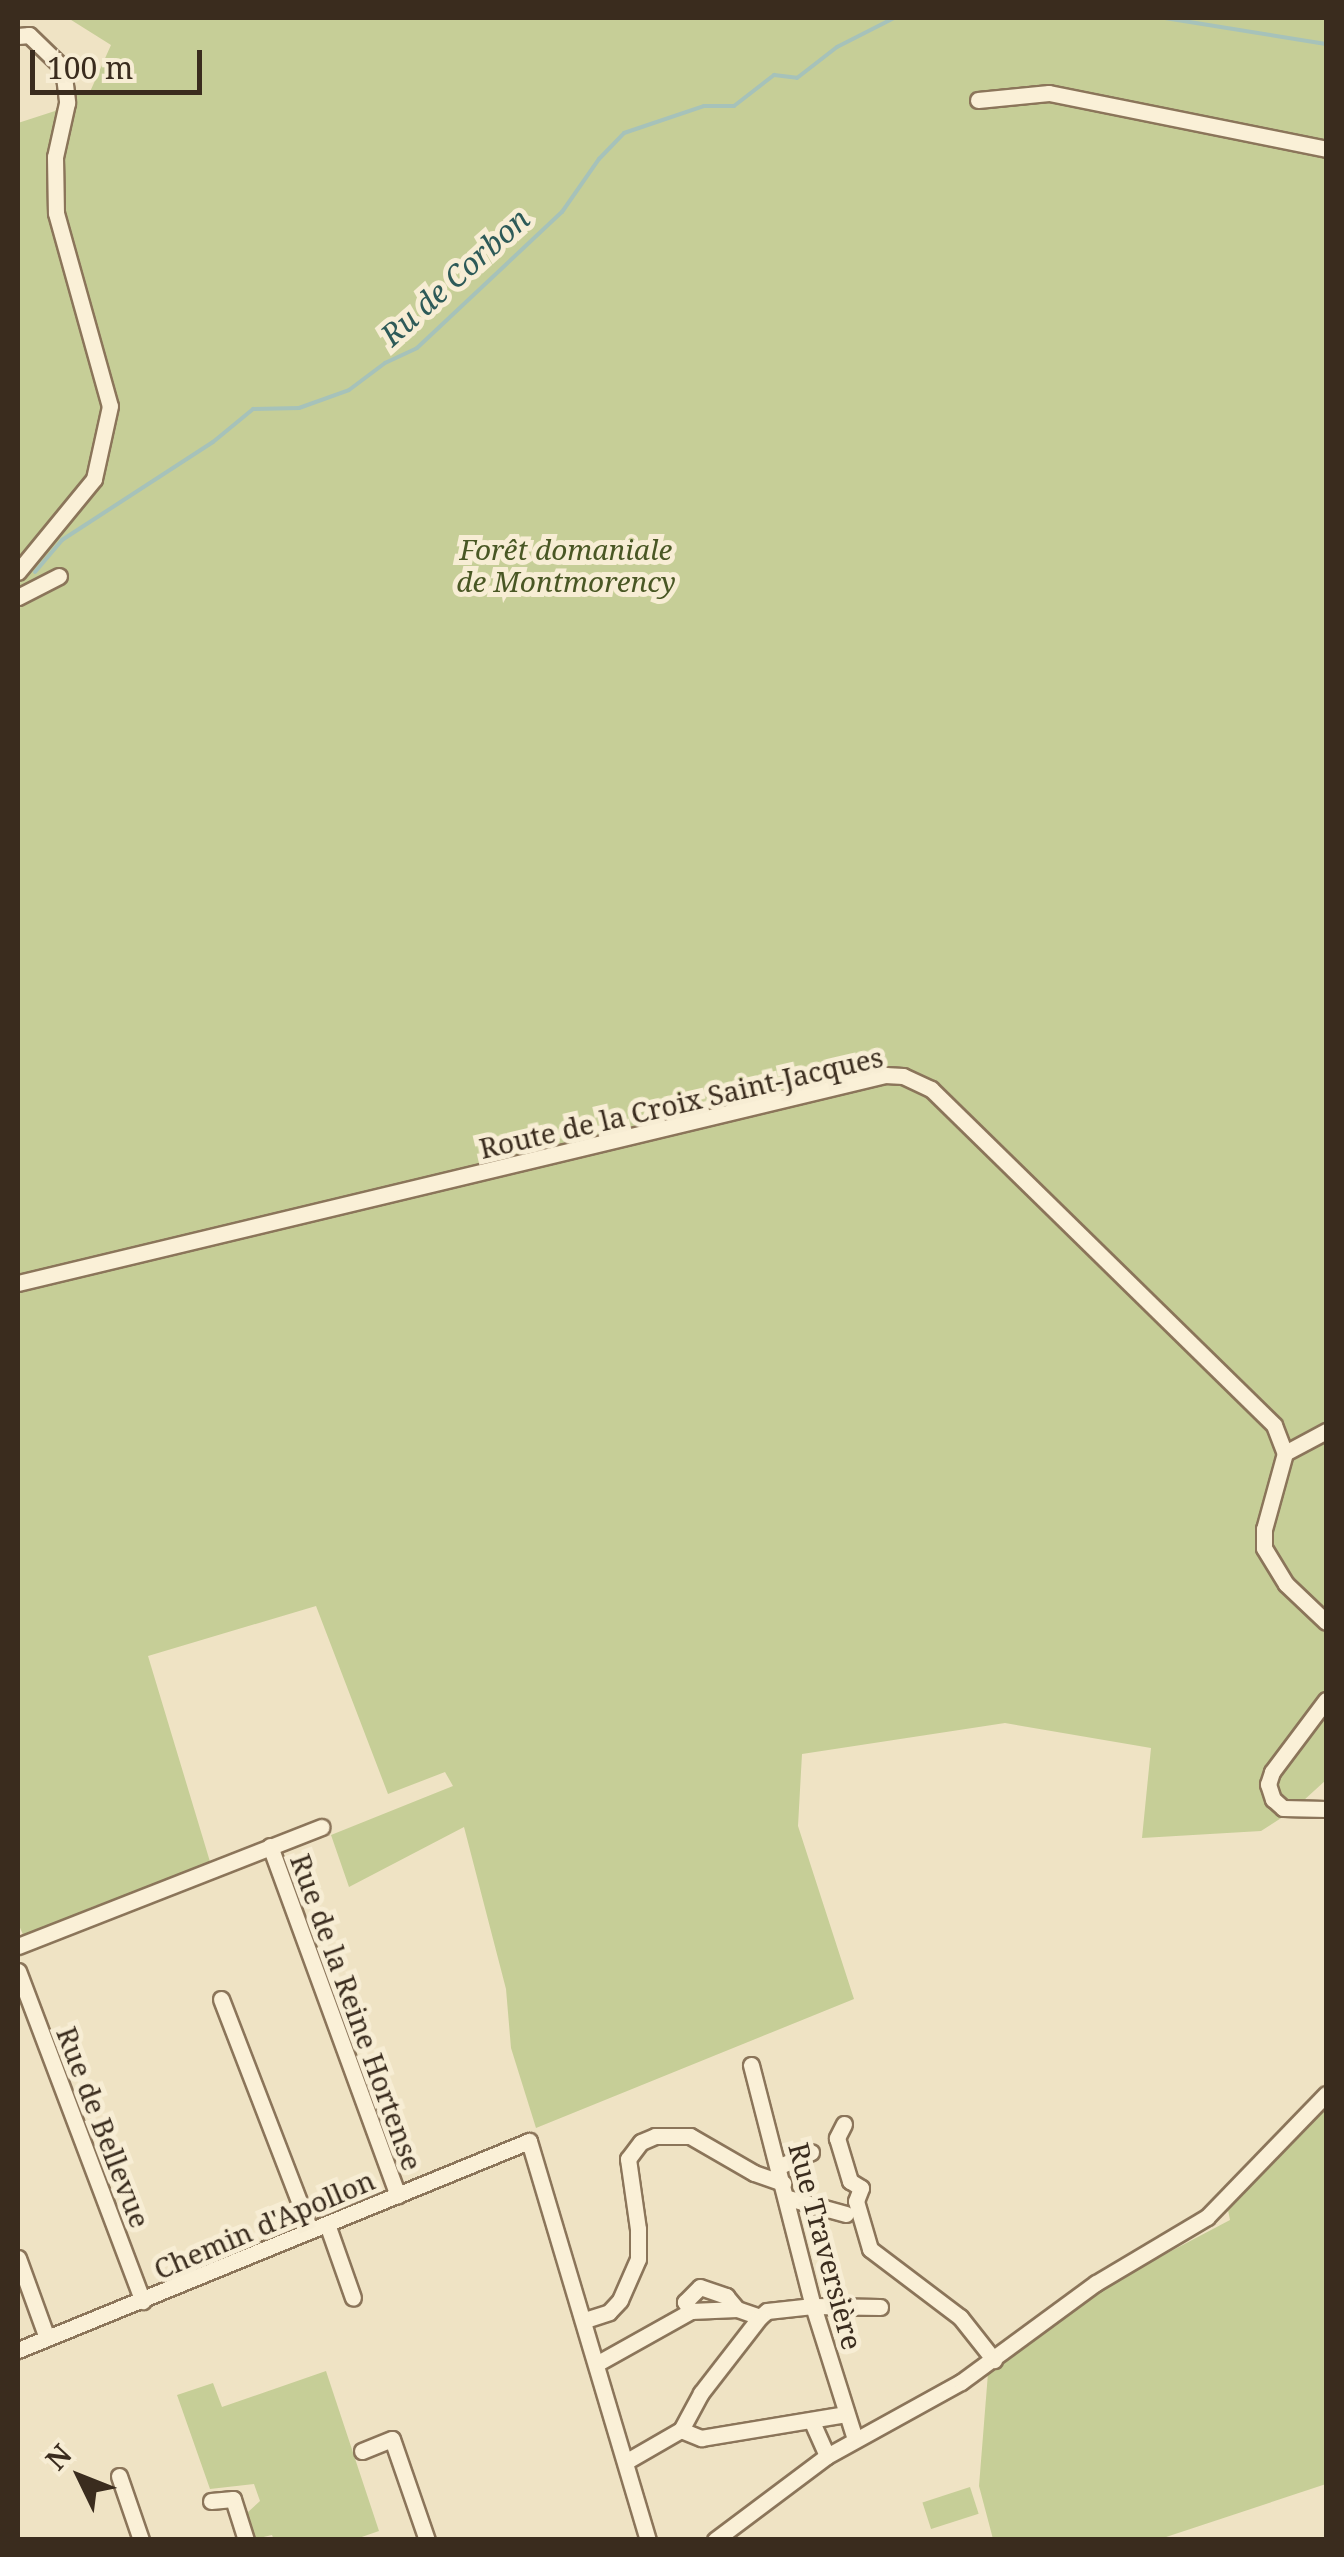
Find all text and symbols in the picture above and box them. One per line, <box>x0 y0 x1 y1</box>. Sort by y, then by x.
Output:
scale bar <box>35 30 208 92</box>
text: 100 m <box>47 47 133 88</box>
water label: Ru de Corbon <box>373 201 537 353</box>
park label: Forêt domaniale de Montmorency <box>456 532 676 598</box>
street label: Route de la Croix Saint-Jacques <box>476 1039 886 1165</box>
street label: Rue de la Reine Hortense <box>284 1849 430 2175</box>
street label: Rue de Bellevue <box>50 2022 158 2232</box>
street label: Rue Traversière <box>782 2139 870 2353</box>
street label: Chemin d'Apollon <box>149 2162 379 2286</box>
north arrow <box>30 2427 130 2527</box>
text: N <box>37 2436 79 2478</box>

